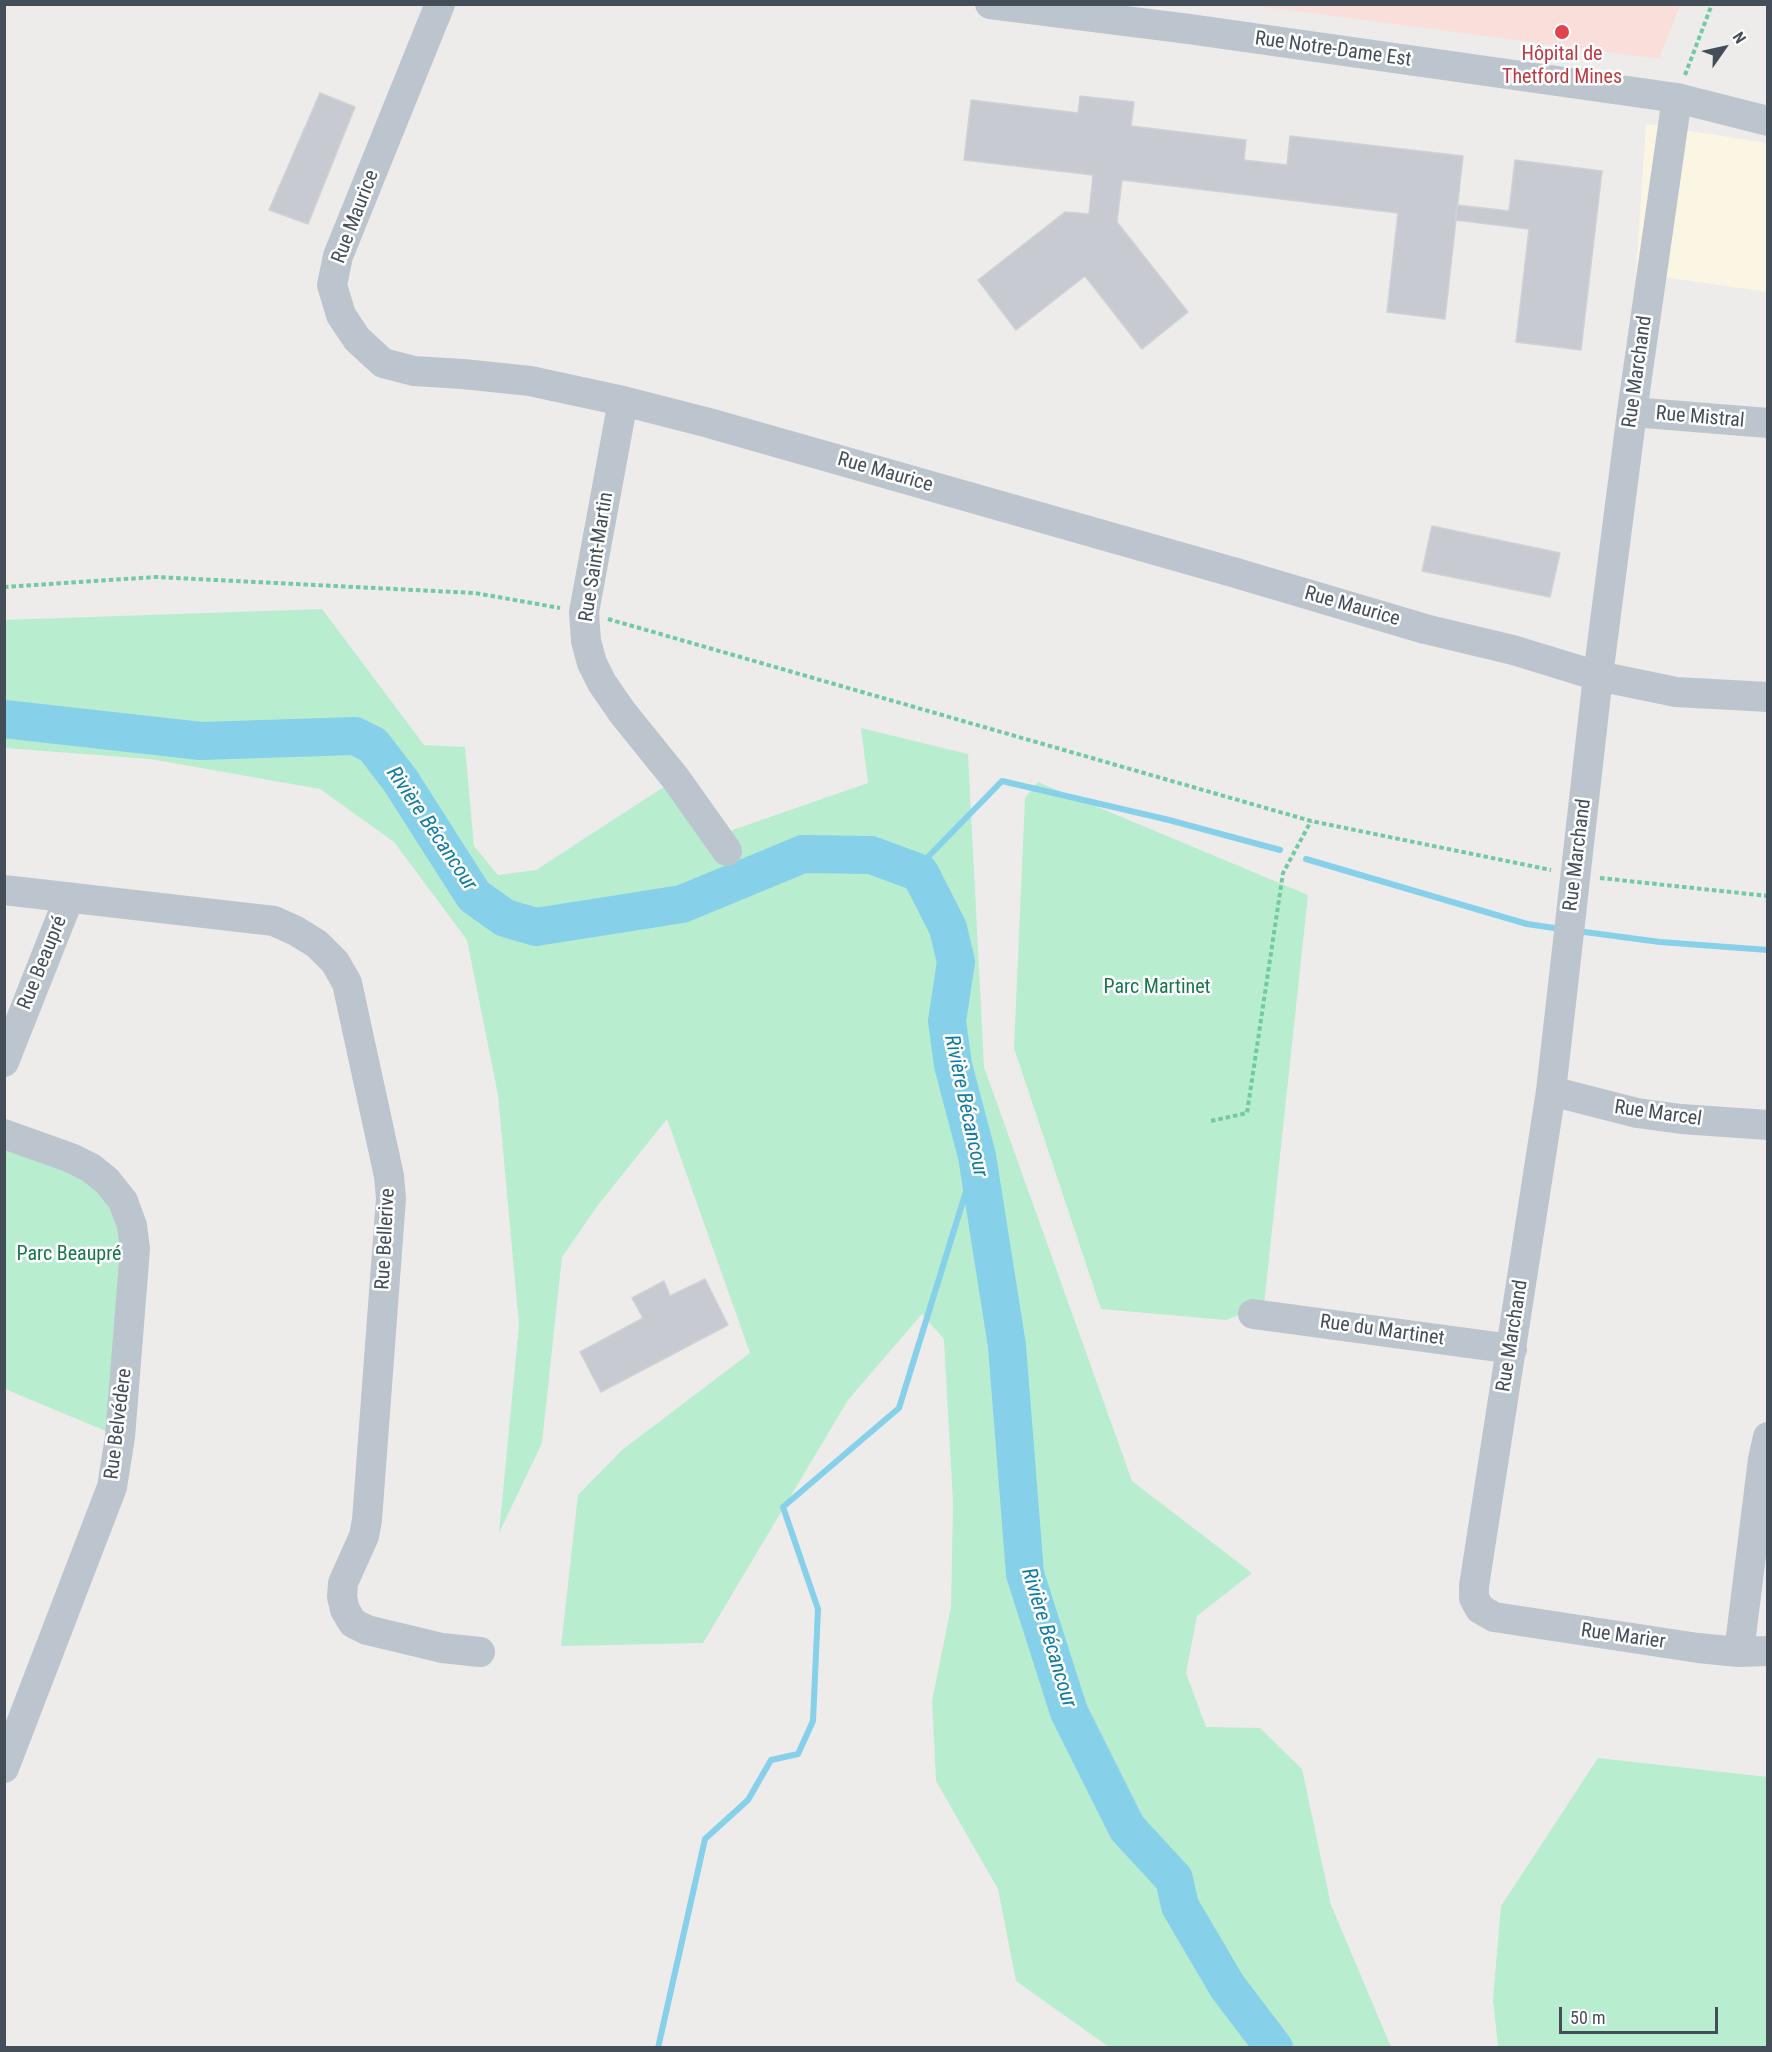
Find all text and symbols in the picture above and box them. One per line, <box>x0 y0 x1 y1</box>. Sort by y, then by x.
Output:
north arrow <box>1694 18 1754 78</box>
marker: Hôpital de Thetford Mines <box>1553 23 1571 41</box>
street label: Rue Notre-Dame Est <box>1253 27 1413 73</box>
text: N <box>1729 28 1750 47</box>
place label: Hôpital de Thetford Mines <box>1502 43 1622 90</box>
street label: Rue Maurice <box>327 167 385 267</box>
street label: Rue Marchand <box>1618 314 1658 430</box>
street label: Rue Mistral <box>1655 402 1745 434</box>
street label: Rue Maurice <box>835 448 935 498</box>
street label: Rue Saint-Martin <box>575 491 619 623</box>
street label: Rue Maurice <box>1302 582 1402 632</box>
water label: Rivière Bécancour <box>380 762 482 896</box>
street label: Rue Marchand <box>1559 797 1597 913</box>
street label: Rue Beaupré <box>13 913 73 1013</box>
park label: Parc Martinet <box>1103 976 1211 1000</box>
water label: Rivière Bécancour <box>938 1033 992 1179</box>
street label: Rue Marcel <box>1613 1096 1703 1132</box>
street label: Rue Bellerive <box>371 1188 401 1290</box>
park label: Parc Beaupré <box>17 1243 121 1267</box>
street label: Rue Marchand <box>1492 1278 1534 1394</box>
street label: Rue du Martinet <box>1318 1310 1446 1352</box>
street label: Rue Belvédère <box>100 1367 138 1481</box>
water label: Rivière Bécancour <box>1015 1565 1081 1711</box>
street label: Rue Marier <box>1579 1619 1667 1655</box>
scale bar <box>1562 1995 1721 2033</box>
text: 50 m <box>1570 2007 1605 2028</box>

